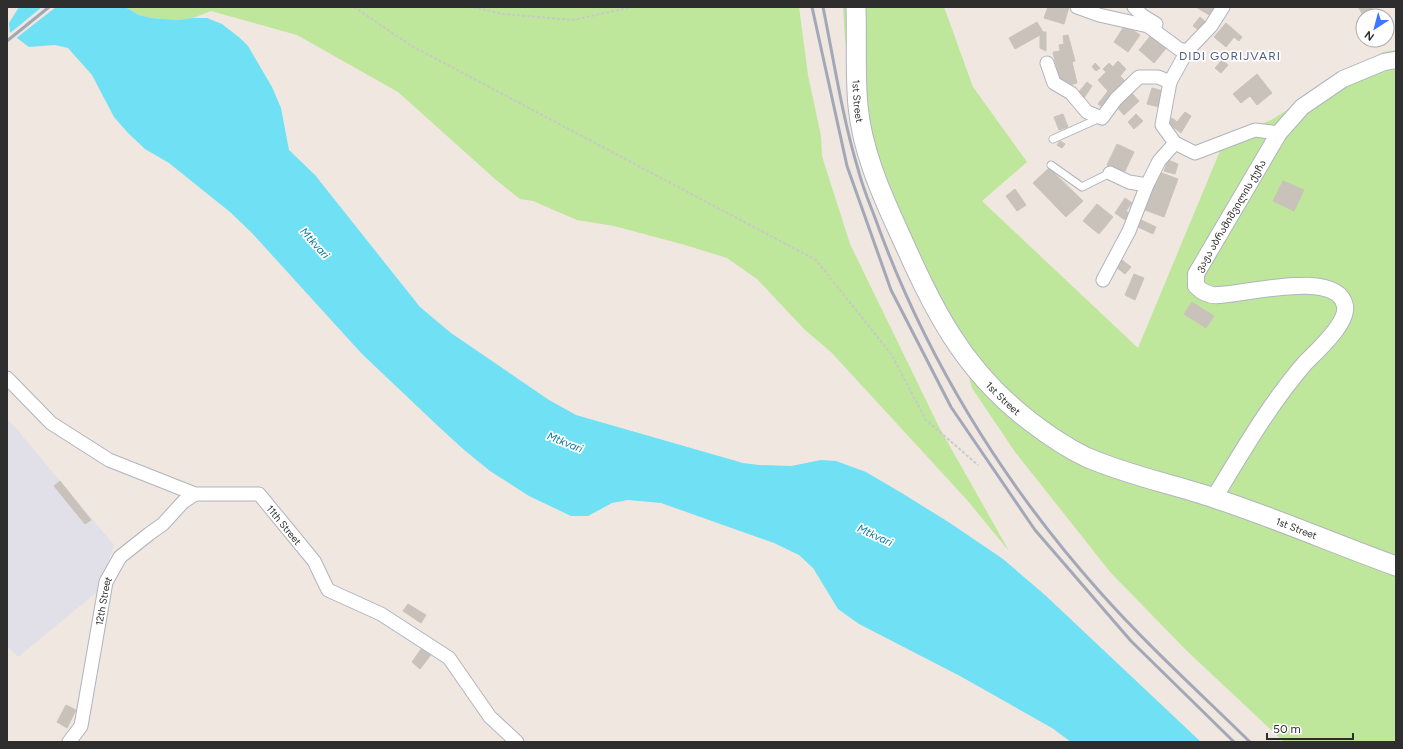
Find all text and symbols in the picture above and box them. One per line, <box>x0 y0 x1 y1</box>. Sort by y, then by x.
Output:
north arrow <box>1355 8 1395 48</box>
text: N <box>1362 28 1377 43</box>
district label: DIDI GORIJVARI <box>1179 49 1281 63</box>
street label: 1st Street <box>849 79 866 124</box>
street label: ვაჟა აბრამიშვილის ქუჩა <box>1193 157 1269 274</box>
water label: Mtkvari <box>297 225 332 262</box>
street label: 1st Street <box>983 379 1023 418</box>
water label: Mtkvari <box>545 429 585 456</box>
street label: 11th Street <box>264 502 304 548</box>
street label: 1st Street <box>1274 515 1319 542</box>
water label: Mtkvari <box>855 522 895 549</box>
street label: 12th Street <box>93 574 115 627</box>
scale bar <box>1267 715 1353 741</box>
text: 50 m <box>1273 722 1301 736</box>

